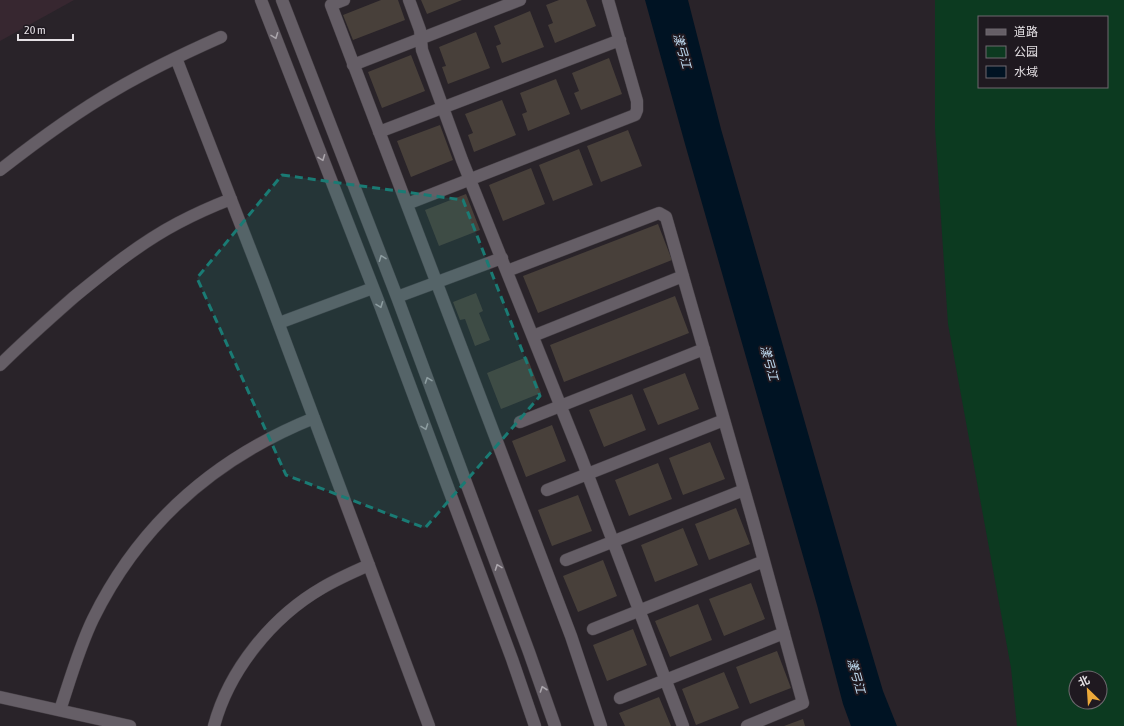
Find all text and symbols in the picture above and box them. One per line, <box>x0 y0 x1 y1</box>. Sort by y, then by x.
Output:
scale bar <box>18 16 73 42</box>
legend <box>978 16 1108 88</box>
text: 20 m <box>24 23 46 37</box>
text: 道路 <box>1014 25 1038 39</box>
water label: 漾弓江 <box>670 32 694 72</box>
one-way arrow <box>271 33 279 40</box>
text: 公园 <box>1014 45 1038 59</box>
text: 水域 <box>1014 65 1038 79</box>
one-way arrow <box>318 154 326 161</box>
one-way arrow <box>379 254 387 261</box>
one-way arrow <box>375 301 383 308</box>
water label: 漾弓江 <box>757 344 781 384</box>
one-way arrow <box>424 376 433 383</box>
one-way arrow <box>421 423 429 430</box>
one-way arrow <box>494 564 502 571</box>
water label: 漾弓江 <box>844 657 868 697</box>
north arrow <box>1068 670 1108 710</box>
text: 北 <box>1076 673 1091 689</box>
one-way arrow <box>539 686 547 693</box>

